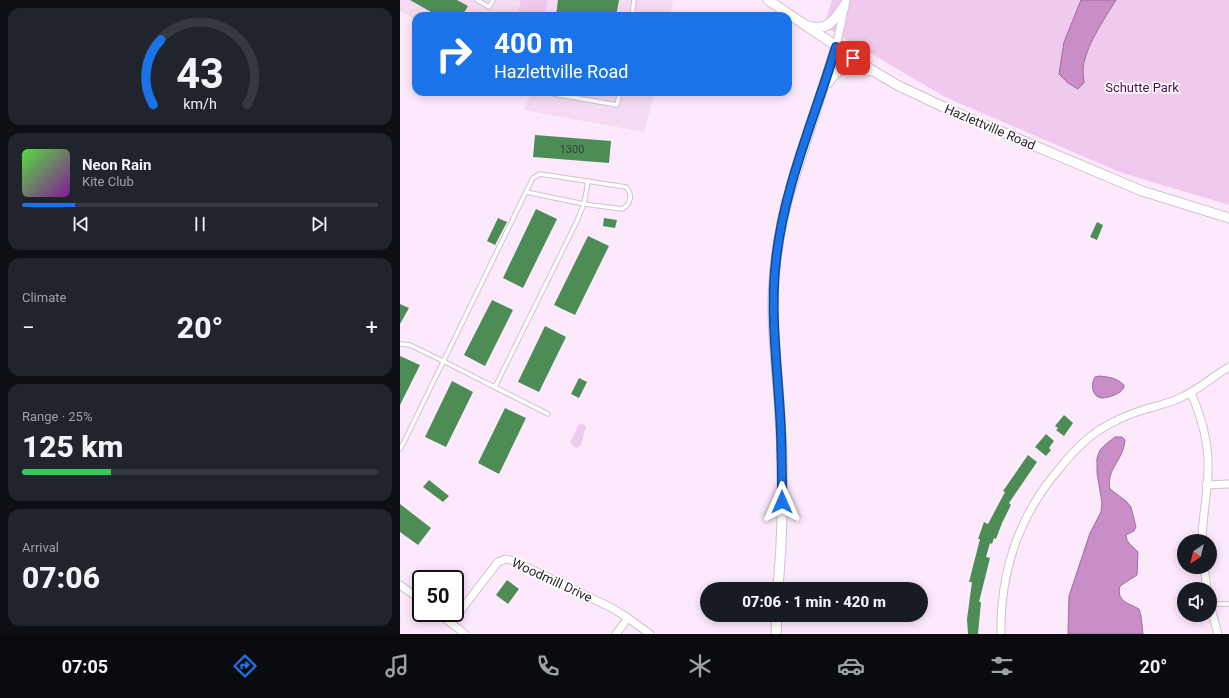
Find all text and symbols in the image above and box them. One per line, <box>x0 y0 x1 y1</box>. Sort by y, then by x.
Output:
text: 400 m <box>494 27 573 60</box>
icon: right <box>428 28 480 80</box>
pin <box>836 41 870 75</box>
icon: arrive <box>842 47 864 69</box>
text: 43 <box>176 48 224 97</box>
text: Hazlettville Road <box>494 61 628 82</box>
park label: Schutte Park <box>1105 80 1179 95</box>
text: km/h <box>183 95 217 111</box>
street label: Hazlettville Road <box>942 101 1038 153</box>
house number: 1300 <box>560 143 584 156</box>
text: Neon Rain <box>82 156 151 174</box>
text: Kite Club <box>82 174 134 189</box>
icon: previous <box>70 213 92 235</box>
icon: pause <box>189 213 211 235</box>
icon: next <box>308 213 330 235</box>
text: Climate <box>22 290 66 305</box>
text: 20° <box>177 310 223 345</box>
text: − <box>22 315 35 340</box>
text: + <box>366 315 378 340</box>
text: Range · 25% <box>22 409 92 424</box>
text: 125 km <box>22 429 124 464</box>
position arrow <box>761 481 803 523</box>
north arrow <box>1177 534 1217 574</box>
map controls <box>1177 534 1217 622</box>
text: Arrival <box>22 540 59 555</box>
street label: Woodmill Drive <box>509 555 595 605</box>
text: 07:06 <box>22 560 100 595</box>
speed limit sign: 50 <box>412 570 464 622</box>
button: sound <box>1177 582 1217 622</box>
text: 07:06 · 1 min · 420 m <box>742 593 886 611</box>
icon: directions <box>231 652 259 680</box>
icon: music <box>383 652 411 680</box>
icon: phone <box>534 652 562 680</box>
icon: climate <box>686 652 714 680</box>
icon: car <box>837 652 865 680</box>
icon: filters <box>988 652 1016 680</box>
text: 07:05 <box>62 656 108 677</box>
text: 20° <box>1140 656 1167 677</box>

